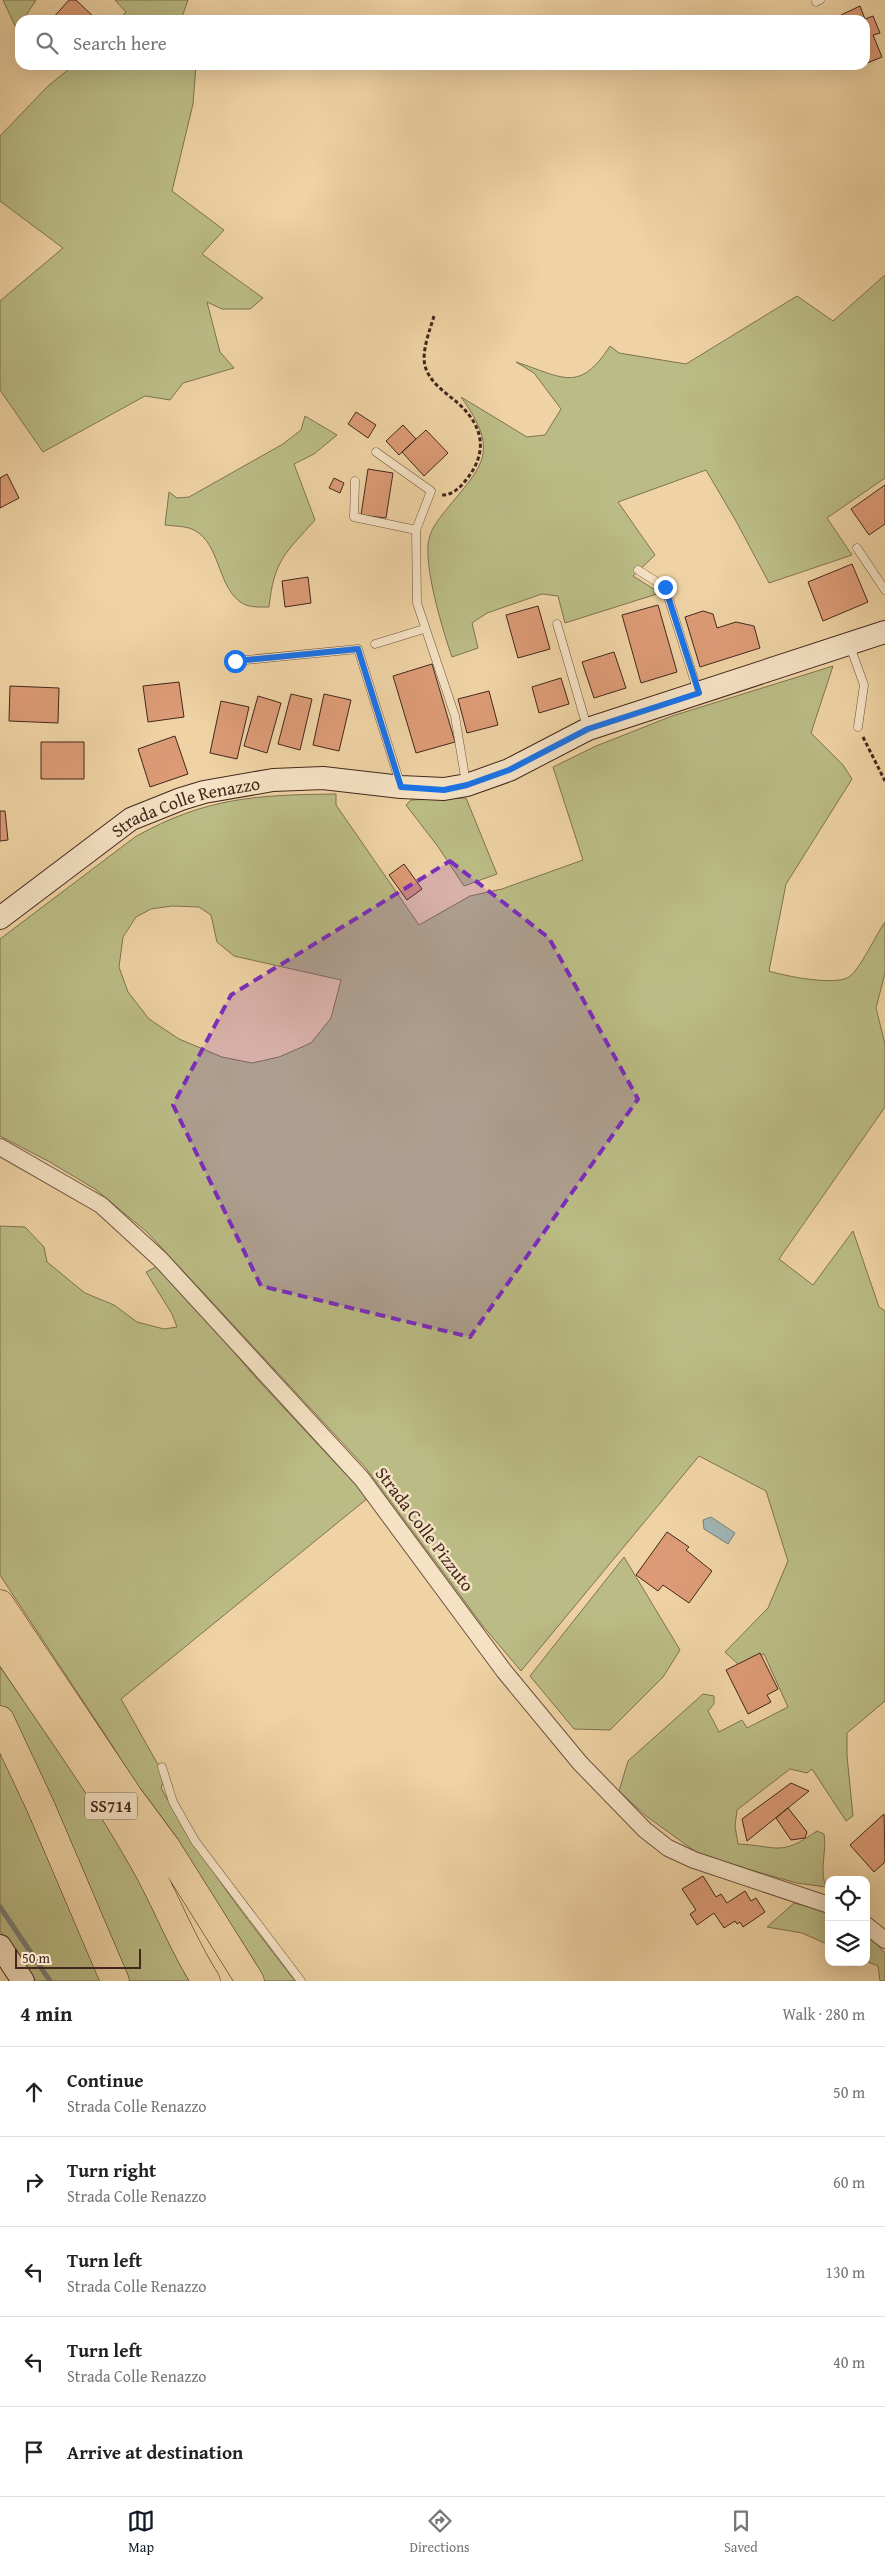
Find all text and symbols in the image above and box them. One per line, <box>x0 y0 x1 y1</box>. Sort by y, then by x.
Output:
search box <box>15 15 870 70</box>
icon: search <box>33 29 61 57</box>
text: Search here <box>73 29 167 57</box>
route end <box>654 576 677 599</box>
route start <box>224 650 247 673</box>
street label: Strada Colle Renazzo <box>105 769 262 843</box>
street label: Strada Colle Pizzuto <box>369 1461 481 1597</box>
road number: SS714 <box>85 1792 137 1820</box>
map controls <box>825 1876 870 1966</box>
button: locate <box>825 1876 870 1921</box>
button: layers <box>825 1921 870 1966</box>
scale bar <box>15 1946 141 1969</box>
text: 50 m <box>22 1948 50 1968</box>
text: 4 min <box>20 1998 72 2029</box>
text: Walk · 280 m <box>782 2002 865 2026</box>
text: Continue <box>67 2066 144 2094</box>
icon: ahead <box>20 2078 48 2106</box>
text: 50 m <box>833 2080 865 2104</box>
text: Strada Colle Renazzo <box>67 2094 206 2118</box>
text: Turn right <box>67 2156 156 2184</box>
icon: right <box>20 2168 48 2196</box>
text: 60 m <box>833 2170 865 2194</box>
text: Strada Colle Renazzo <box>67 2184 206 2208</box>
text: Turn left <box>67 2246 142 2274</box>
icon: left <box>20 2258 48 2286</box>
text: 130 m <box>825 2260 865 2284</box>
text: Strada Colle Renazzo <box>67 2274 206 2298</box>
text: Turn left <box>67 2336 142 2364</box>
icon: left <box>20 2348 48 2376</box>
text: 40 m <box>833 2350 865 2374</box>
text: Strada Colle Renazzo <box>67 2364 206 2388</box>
icon: arrive <box>20 2438 48 2466</box>
text: Arrive at destination <box>67 2438 243 2466</box>
tab: Map <box>127 2507 155 2557</box>
tab: Directions <box>409 2507 470 2557</box>
tab: Saved <box>724 2507 758 2557</box>

